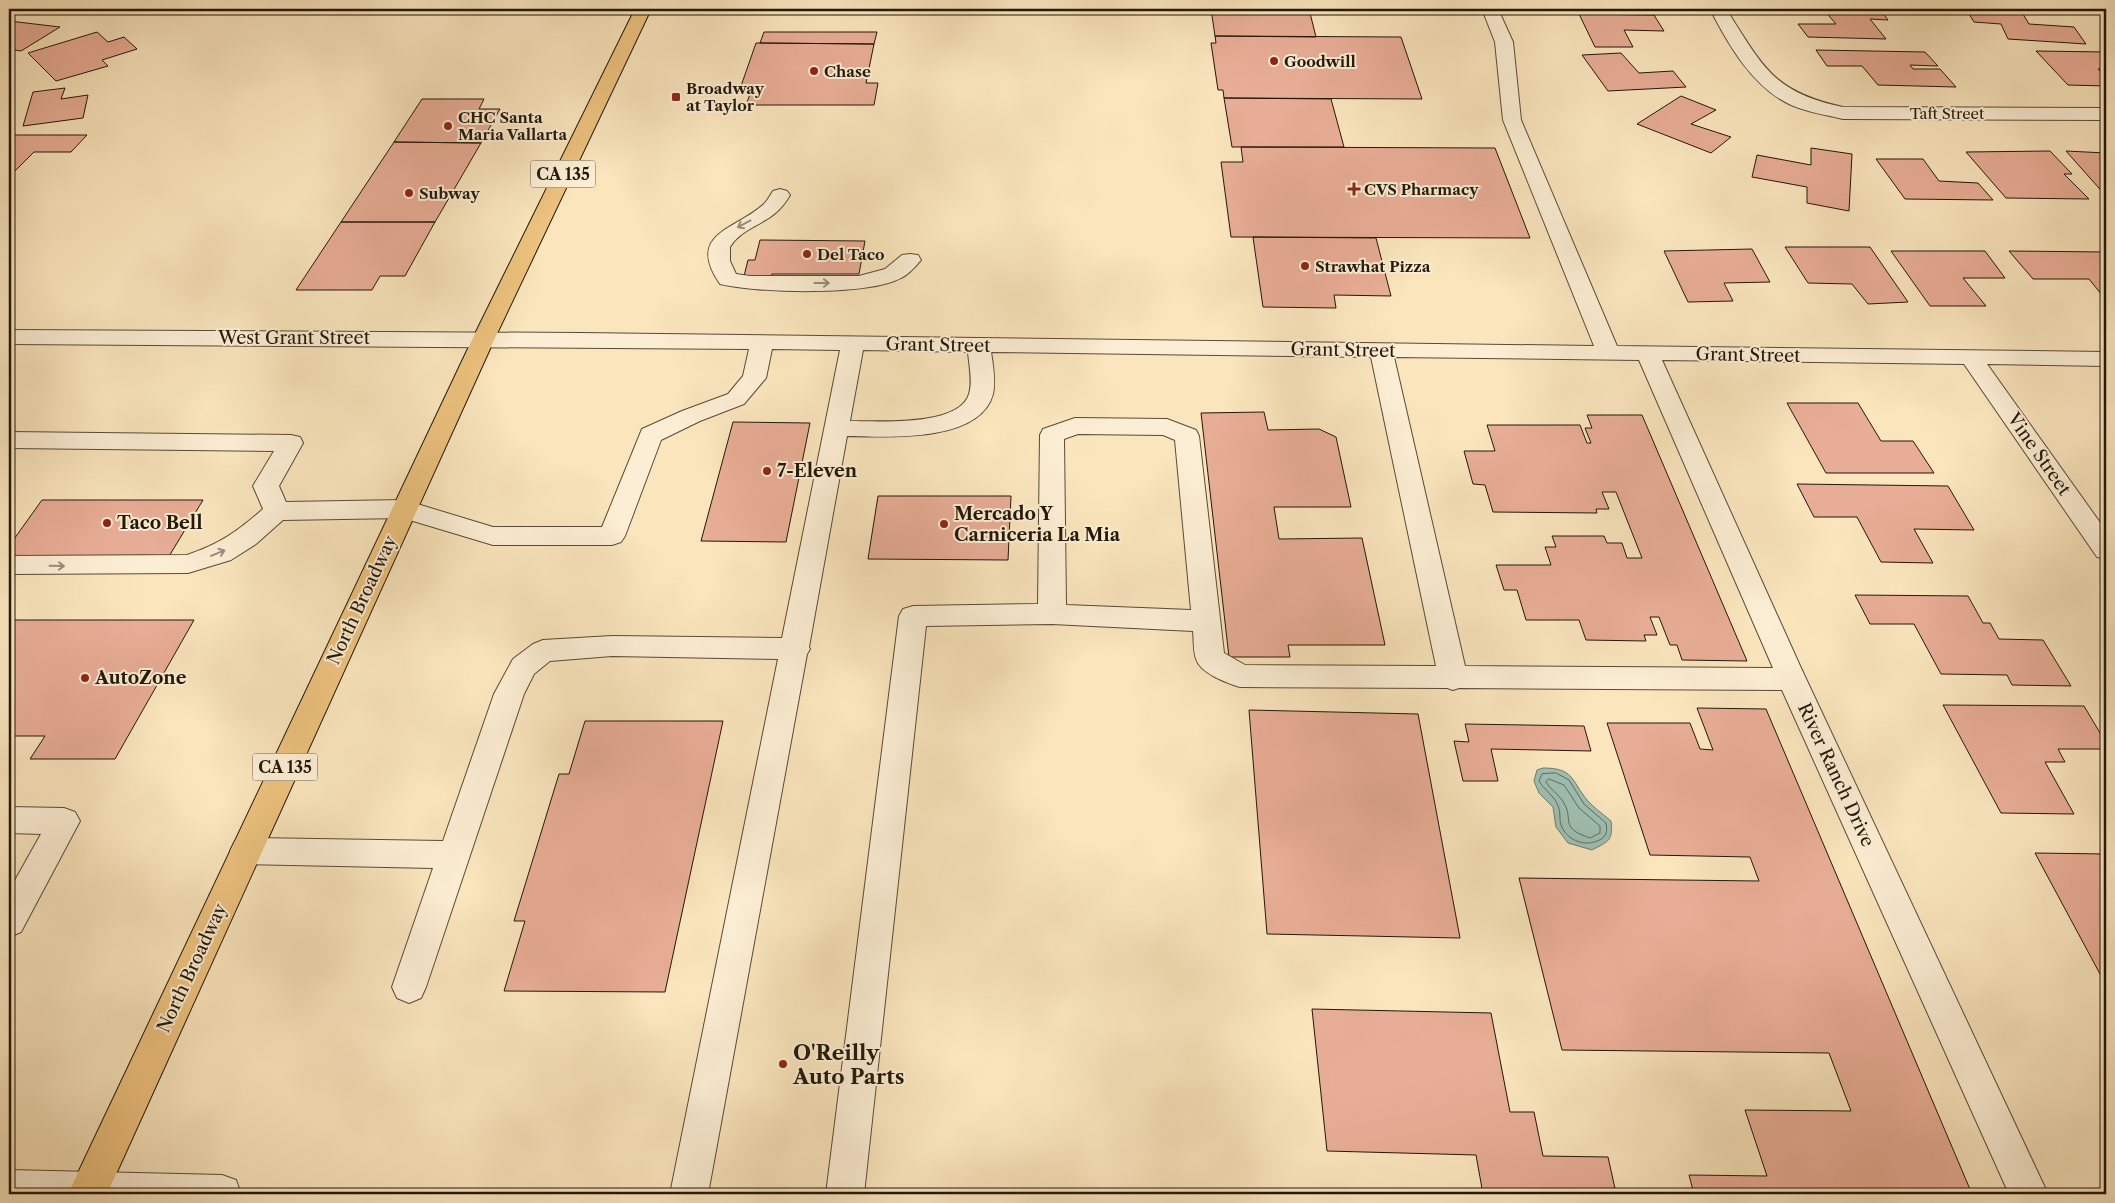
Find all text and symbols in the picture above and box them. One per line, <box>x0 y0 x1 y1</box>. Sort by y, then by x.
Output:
place label: Goodwill <box>1284 52 1356 71</box>
marker: Goodwill <box>1268 55 1280 67</box>
place label: Chase <box>824 62 871 81</box>
marker: Chase <box>808 65 820 77</box>
place label: Broadway at Taylor <box>686 79 765 115</box>
marker: Broadway at Taylor <box>670 91 682 103</box>
street label: Taft Street <box>1910 104 1985 123</box>
place label: CHC Santa Maria Vallarta <box>458 108 567 144</box>
marker: CHC Santa Maria Vallarta <box>442 120 454 132</box>
road number: CA 135 <box>530 160 596 188</box>
place label: CVS Pharmacy <box>1364 180 1479 199</box>
marker: CVS Pharmacy <box>1348 183 1360 195</box>
place label: Subway <box>419 184 480 203</box>
marker: Subway <box>403 187 415 199</box>
one-way arrow <box>736 219 751 229</box>
place label: Del Taco <box>817 245 885 264</box>
marker: Del Taco <box>801 248 813 260</box>
place label: Strawhat Pizza <box>1315 257 1431 276</box>
marker: Strawhat Pizza <box>1299 260 1311 272</box>
one-way arrow <box>813 278 829 288</box>
street label: West Grant Street <box>217 327 371 349</box>
street label: Grant Street <box>885 333 991 357</box>
street label: Grant Street <box>1290 338 1396 362</box>
street label: Grant Street <box>1695 343 1801 367</box>
street label: Vine Street <box>2002 408 2076 500</box>
place label: 7-Eleven <box>777 460 858 482</box>
marker: 7-Eleven <box>761 465 773 477</box>
place label: Mercado Y Carniceria La Mia <box>954 503 1121 546</box>
place label: Taco Bell <box>117 512 203 534</box>
marker: Taco Bell <box>101 517 113 529</box>
marker: Mercado Y Carniceria La Mia <box>938 518 950 530</box>
street label: North Broadway <box>322 531 402 668</box>
one-way arrow <box>210 548 225 558</box>
one-way arrow <box>49 561 65 570</box>
place label: AutoZone <box>94 667 187 689</box>
marker: AutoZone <box>79 672 91 684</box>
street label: River Ranch Drive <box>1793 700 1879 850</box>
road number: CA 135 <box>252 754 318 780</box>
street label: North Broadway <box>152 899 232 1036</box>
place label: O'Reilly Auto Parts <box>792 1040 904 1089</box>
marker: O'Reilly Auto Parts <box>777 1058 789 1070</box>

